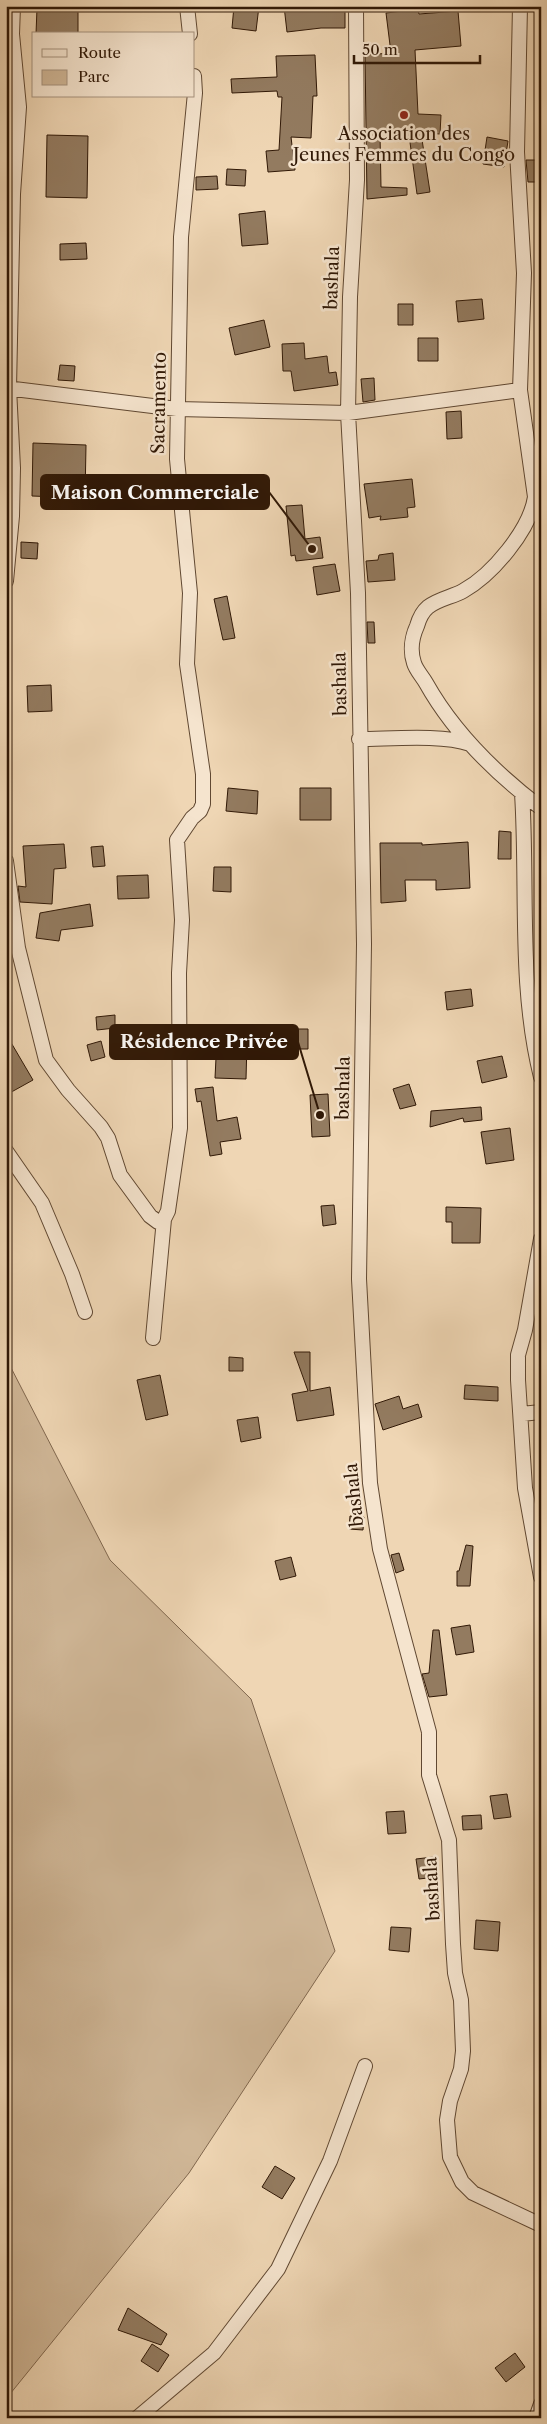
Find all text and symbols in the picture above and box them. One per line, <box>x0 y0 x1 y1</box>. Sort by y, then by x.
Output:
legend <box>32 32 195 98</box>
scale bar <box>354 32 481 64</box>
text: 50 m <box>362 40 398 59</box>
text: Route <box>78 43 121 62</box>
text: Parc <box>78 67 110 86</box>
marker: Association des Jeunes Femmes du Congo <box>398 109 410 121</box>
place label: Association des Jeunes Femmes du Congo <box>290 123 515 166</box>
street label: bashala <box>320 245 344 310</box>
street label: Sacramento <box>147 352 171 454</box>
callout: Maison Commerciale <box>41 475 269 509</box>
text: Maison Commerciale <box>51 481 259 504</box>
street label: bashala <box>328 651 352 716</box>
callout: Résidence Privée <box>110 1025 298 1059</box>
text: Résidence Privée <box>120 1030 288 1053</box>
street label: bashala <box>331 1055 355 1120</box>
street label: bashala <box>340 1462 368 1528</box>
street label: bashala <box>419 1856 445 1921</box>

